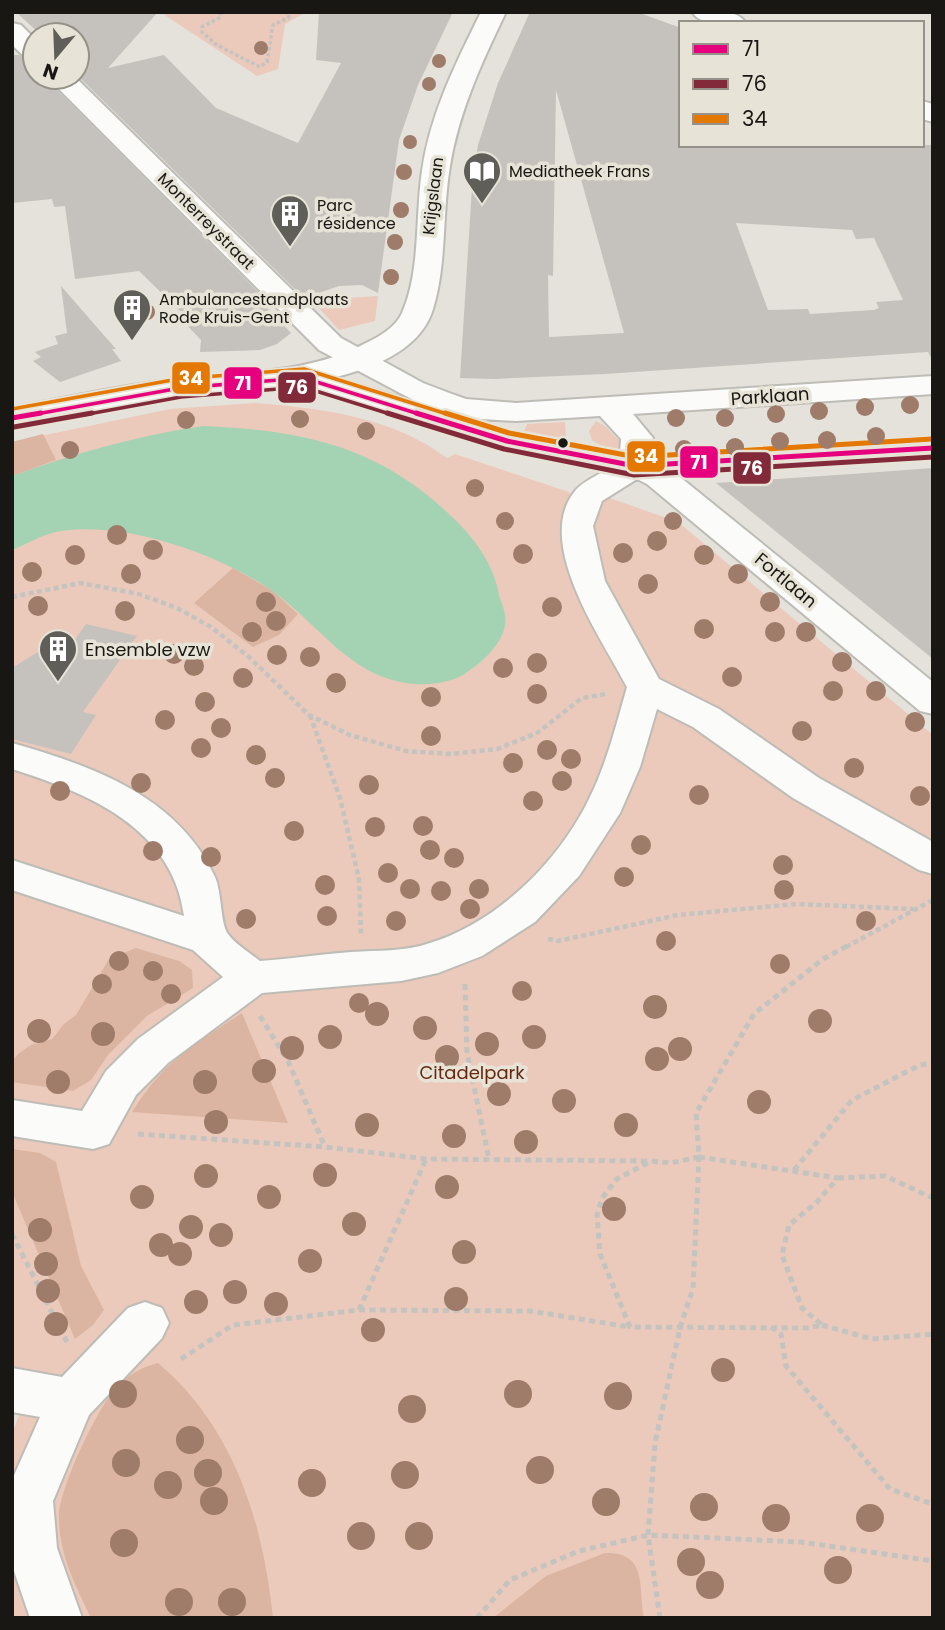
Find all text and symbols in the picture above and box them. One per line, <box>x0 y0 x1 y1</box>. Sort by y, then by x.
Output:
north arrow <box>21 21 91 91</box>
legend <box>679 21 924 147</box>
text: 71 <box>742 34 760 63</box>
text: N <box>39 57 62 87</box>
text: 76 <box>742 69 767 98</box>
text: 34 <box>742 104 768 133</box>
library icon: Mediatheek Frans <box>461 150 503 205</box>
street label: Krijgslaan <box>417 156 449 236</box>
place label: Mediatheek Frans <box>509 160 650 183</box>
street label: Monterreystraat <box>152 167 260 275</box>
building icon: Parc résidence <box>269 193 311 248</box>
place label: Parc résidence <box>317 194 396 235</box>
building icon: Ambulancestandplaats Rode Kruis-Gent <box>111 287 153 342</box>
place label: Ambulancestandplaats Rode Kruis-Gent <box>159 288 349 329</box>
line badge: 34 <box>171 361 211 395</box>
text: 34 <box>179 365 203 392</box>
line badge: 71 <box>223 366 263 400</box>
text: 71 <box>234 370 252 397</box>
line badge: 76 <box>277 371 317 404</box>
text: 76 <box>286 374 308 401</box>
street label: Parklaan <box>730 381 810 411</box>
unlabelled marker <box>556 436 570 450</box>
line badge: 34 <box>626 440 666 473</box>
text: 34 <box>634 443 658 470</box>
line badge: 71 <box>679 445 719 479</box>
text: 71 <box>690 449 708 476</box>
line badge: 76 <box>732 451 772 485</box>
text: 76 <box>741 455 763 482</box>
street label: Fortlaan <box>750 547 822 613</box>
building icon: Ensemble vzw <box>37 628 79 683</box>
place label: Ensemble vzw <box>85 637 211 662</box>
park label: Citadelpark <box>419 1060 525 1085</box>

